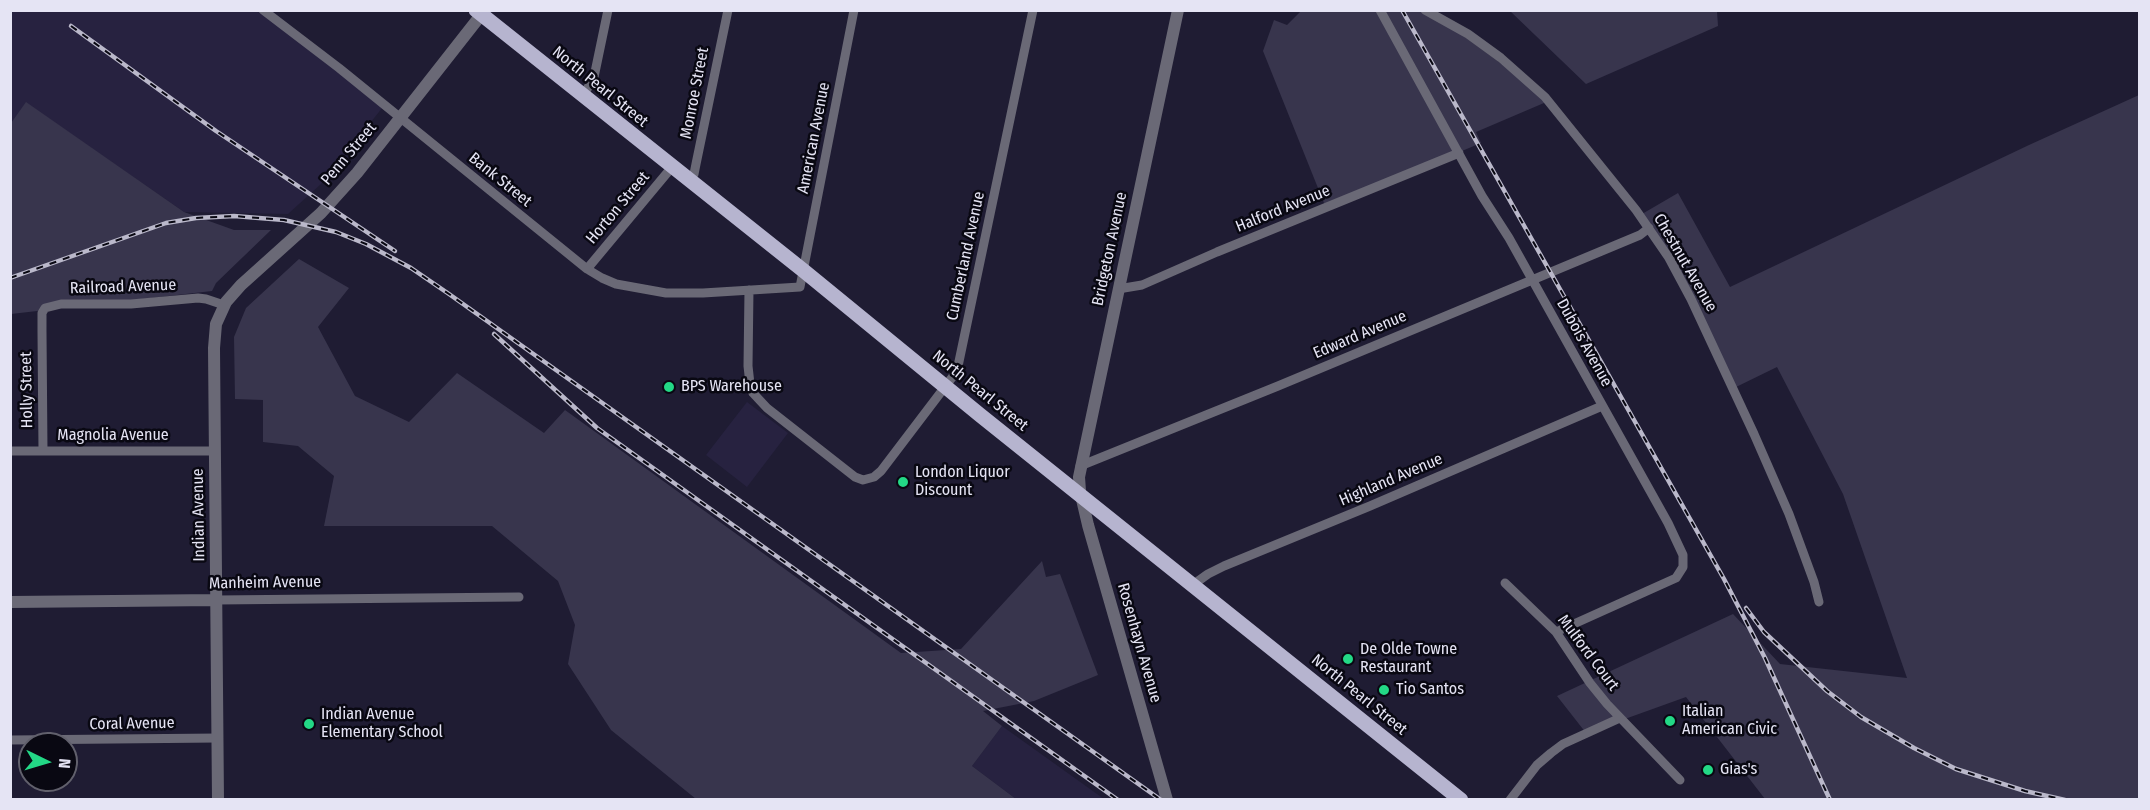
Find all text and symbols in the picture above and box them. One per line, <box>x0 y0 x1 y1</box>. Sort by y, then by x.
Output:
street label: North Pearl Street <box>548 43 652 131</box>
street label: Monroe Street <box>677 46 713 140</box>
street label: American Avenue <box>794 81 834 195</box>
street label: Penn Street <box>317 119 381 189</box>
street label: Bank Street <box>465 149 535 211</box>
street label: Horton Street <box>582 168 654 248</box>
street label: Halford Avenue <box>1233 181 1333 237</box>
street label: Cumberland Avenue <box>943 190 989 322</box>
street label: Bridgeton Avenue <box>1089 190 1131 308</box>
street label: Chestnut Avenue <box>1649 210 1721 316</box>
street label: Railroad Avenue <box>70 276 176 298</box>
street label: Dubois Avenue <box>1552 296 1616 390</box>
street label: Edward Avenue <box>1310 307 1410 363</box>
street label: North Pearl Street <box>928 347 1032 435</box>
street label: Holly Street <box>17 352 37 428</box>
place label: BPS Warehouse <box>681 377 782 397</box>
marker: BPS Warehouse <box>662 380 676 394</box>
street label: Magnolia Avenue <box>57 426 169 446</box>
street label: Highland Avenue <box>1336 450 1446 510</box>
place label: London Liquor Discount <box>915 463 1010 501</box>
street label: Indian Avenue <box>189 468 209 562</box>
marker: London Liquor Discount <box>896 475 910 489</box>
street label: Manheim Avenue <box>209 572 321 594</box>
street label: Rosenhayn Avenue <box>1113 581 1165 705</box>
street label: Mulford Court <box>1553 611 1623 695</box>
place label: De Olde Towne Restaurant <box>1360 640 1457 678</box>
street label: North Pearl Street <box>1307 651 1411 739</box>
marker: De Olde Towne Restaurant <box>1341 652 1355 666</box>
place label: Tio Santos <box>1396 680 1464 700</box>
marker: Tio Santos <box>1377 683 1391 697</box>
place label: Italian American Civic <box>1682 702 1777 740</box>
place label: Indian Avenue Elementary School <box>321 705 443 743</box>
street label: Coral Avenue <box>89 714 175 734</box>
marker: Italian American Civic <box>1663 714 1677 728</box>
marker: Indian Avenue Elementary School <box>302 717 316 731</box>
north arrow <box>18 732 78 792</box>
text: N <box>55 758 74 769</box>
place label: Gias's <box>1720 760 1757 780</box>
marker: Gias's <box>1701 763 1715 777</box>

